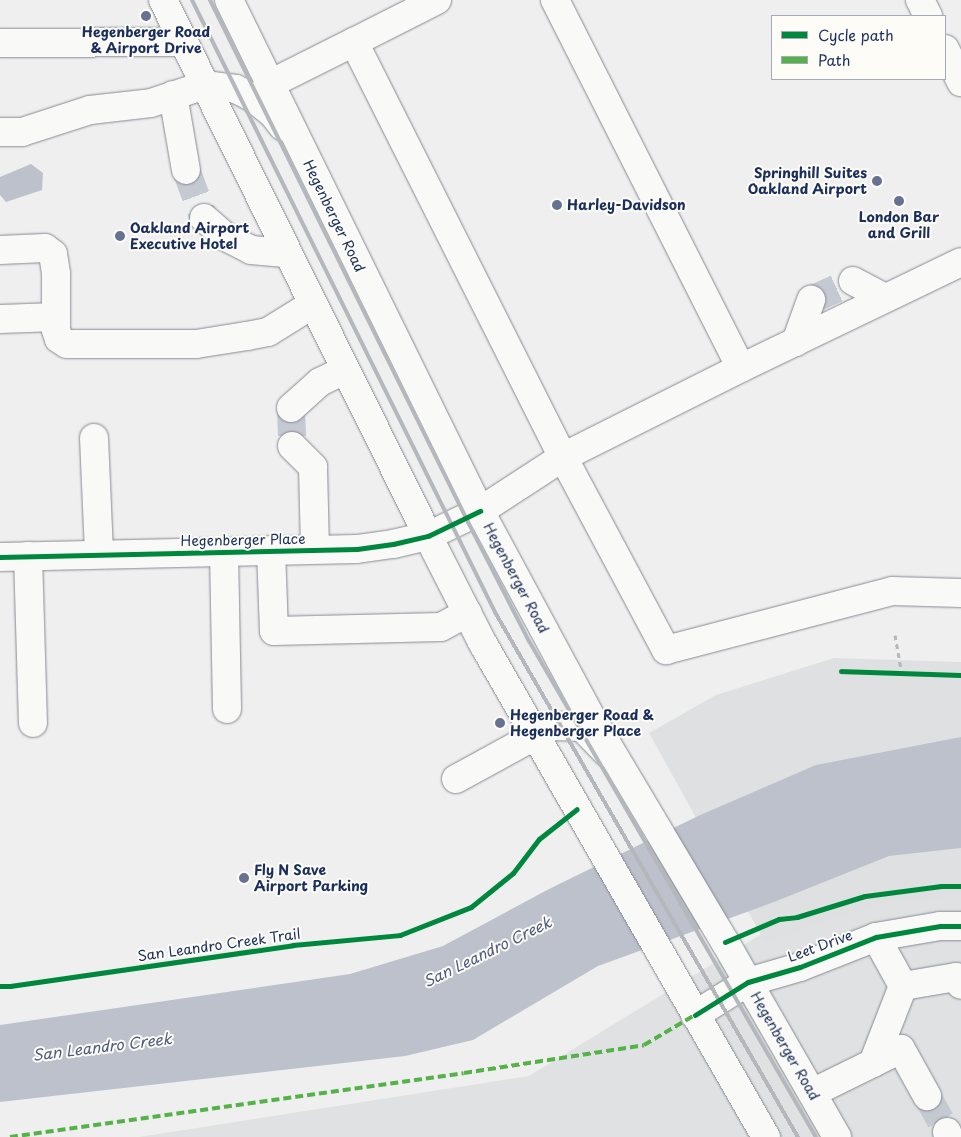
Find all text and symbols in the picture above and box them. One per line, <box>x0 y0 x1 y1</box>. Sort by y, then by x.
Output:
marker: Hegenberger Road & Airport Drive <box>140 10 152 22</box>
legend <box>771 15 946 80</box>
text: Cycle path <box>818 23 894 46</box>
place label: Hegenberger Road & Airport Drive <box>81 24 211 56</box>
text: Path <box>818 48 850 71</box>
street label: Hegenberger Road <box>299 157 369 275</box>
place label: Springhill Suites Oakland Airport <box>747 165 867 198</box>
marker: Springhill Suites Oakland Airport <box>871 175 883 187</box>
marker: London Bar and Grill <box>893 195 905 207</box>
place label: Harley-Davidson <box>567 197 686 213</box>
marker: Harley-Davidson <box>551 199 563 211</box>
place label: London Bar and Grill <box>859 209 939 242</box>
place label: Oakland Airport Executive Hotel <box>130 220 250 252</box>
marker: Oakland Airport Executive Hotel <box>114 230 126 242</box>
street label: Hegenberger Road <box>480 520 552 636</box>
street label: Hegenberger Place <box>180 531 306 549</box>
place label: Hegenberger Road & Hegenberger Place <box>510 707 655 740</box>
marker: Hegenberger Road & Hegenberger Place <box>494 717 506 729</box>
place label: Fly N Save Airport Parking <box>254 862 369 894</box>
marker: Fly N Save Airport Parking <box>238 872 250 884</box>
water label: San Leandro Creek <box>420 912 554 990</box>
street label: San Leandro Creek Trail <box>136 925 302 965</box>
street label: Leet Drive <box>785 926 855 966</box>
street label: Hegenberger Road <box>747 988 823 1104</box>
water label: San Leandro Creek <box>32 1029 172 1063</box>

